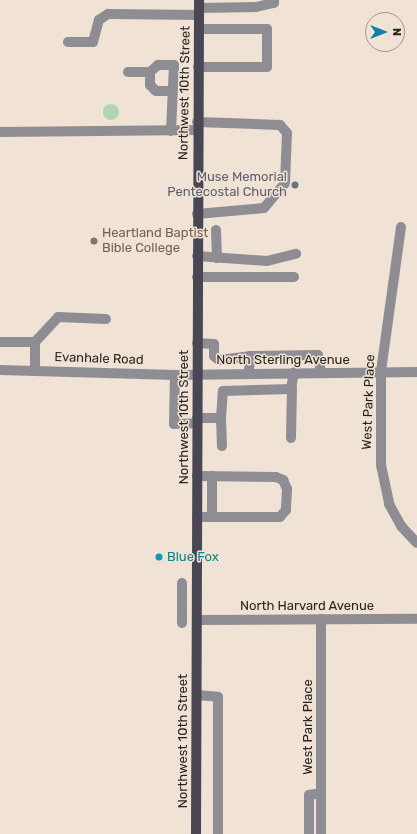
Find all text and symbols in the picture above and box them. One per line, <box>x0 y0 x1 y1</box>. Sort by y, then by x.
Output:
north arrow <box>365 12 405 52</box>
street label: Northwest 10th Street <box>176 26 194 160</box>
text: N <box>390 28 403 36</box>
place label: Muse Memorial Pentecostal Church <box>167 170 287 201</box>
marker: Muse Memorial Pentecostal Church <box>290 180 300 190</box>
place label: Heartland Baptist Bible College <box>102 226 208 257</box>
marker: Heartland Baptist Bible College <box>89 236 99 246</box>
street label: Evanhale Road <box>54 350 144 368</box>
street label: Northwest 10th Street <box>176 350 192 484</box>
street label: North Sterling Avenue <box>216 352 350 368</box>
street label: West Park Place <box>360 354 378 450</box>
place label: Blue Fox <box>167 549 219 565</box>
marker: Blue Fox <box>154 552 164 562</box>
street label: North Harvard Avenue <box>240 598 374 614</box>
street label: Northwest 10th Street <box>175 674 191 808</box>
street label: West Park Place <box>300 679 316 775</box>

